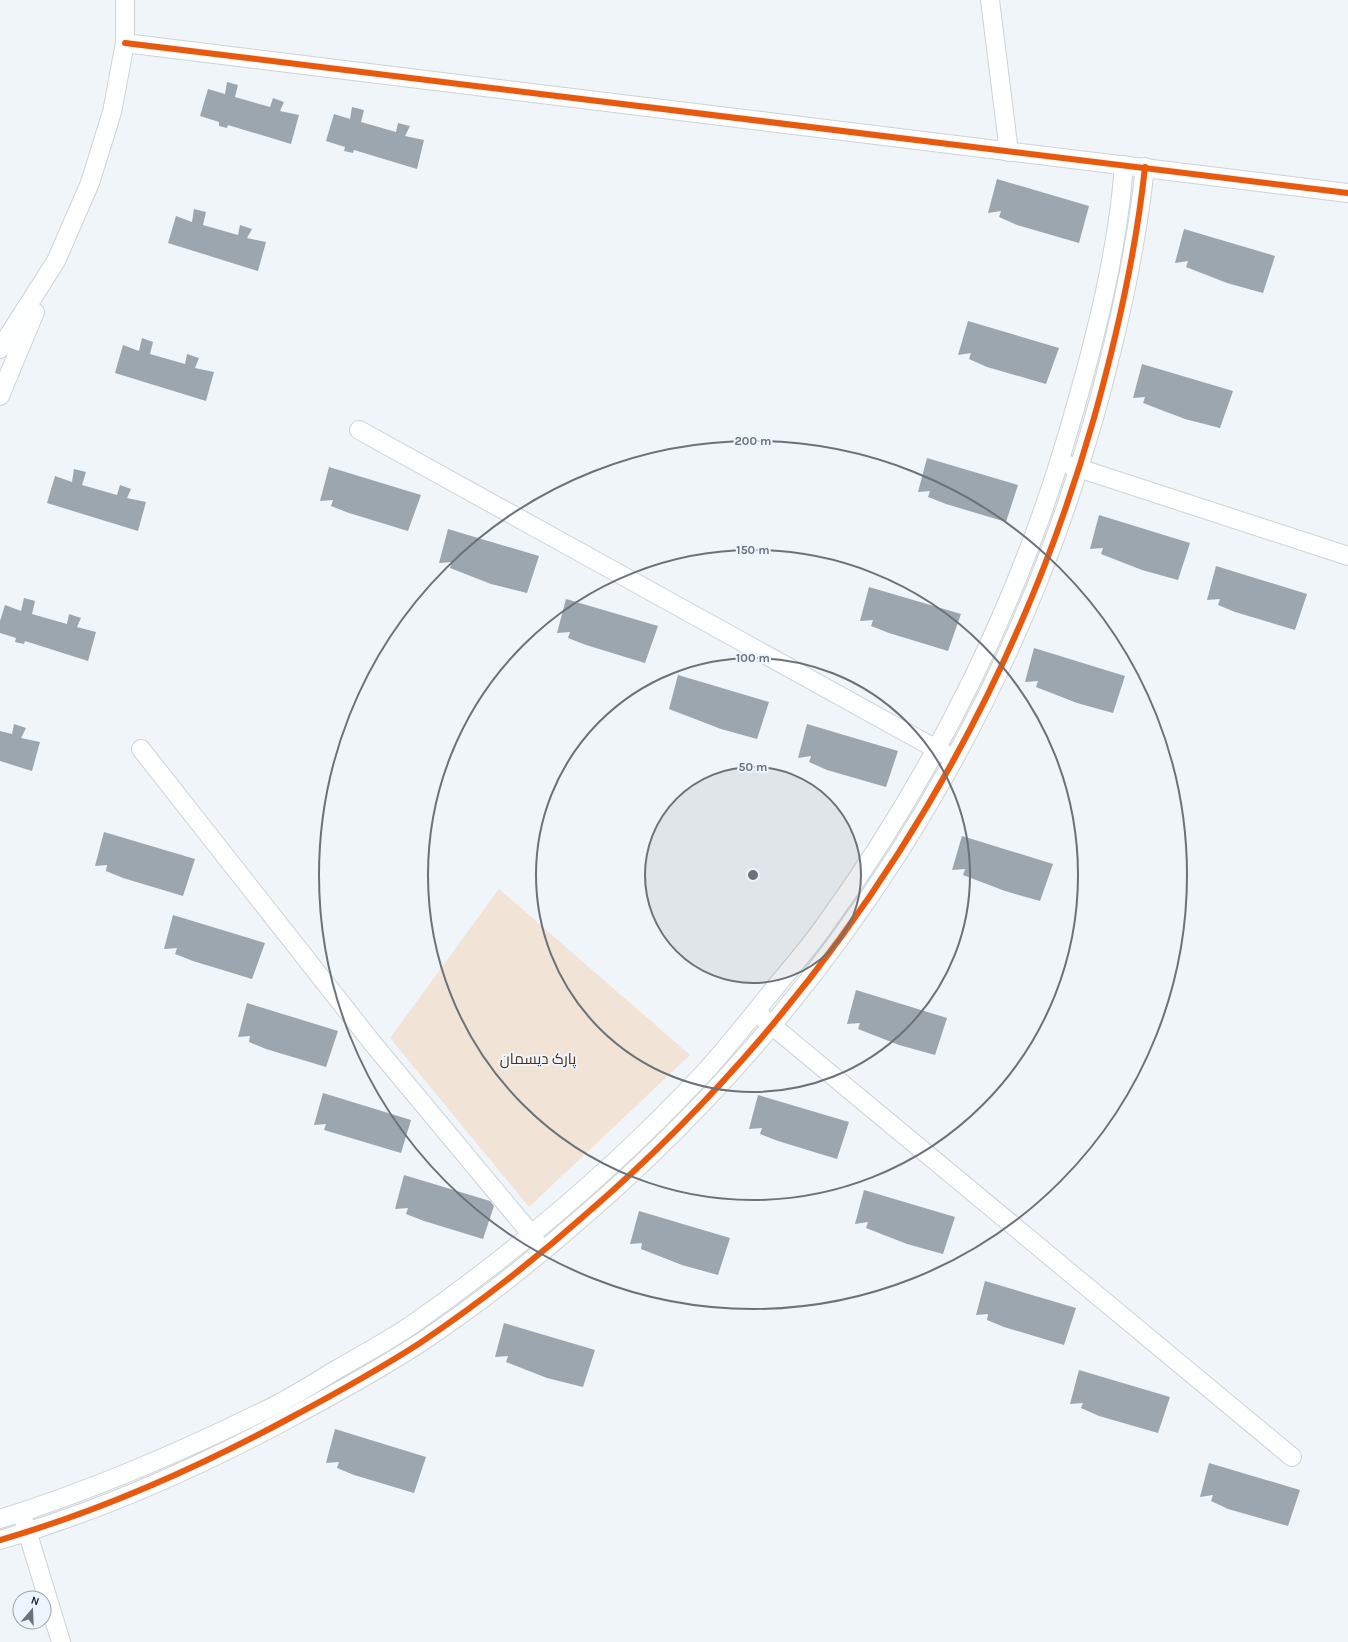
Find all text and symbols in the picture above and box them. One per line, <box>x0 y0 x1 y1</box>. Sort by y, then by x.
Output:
text: 200 m <box>735 434 771 448</box>
text: 150 m <box>736 543 770 557</box>
text: 100 m <box>736 651 770 665</box>
text: 50 m <box>739 760 768 774</box>
centre of rings <box>746 868 760 882</box>
park label: پارک دیسمان <box>500 1050 576 1069</box>
north arrow <box>12 1590 52 1630</box>
text: N <box>29 1594 41 1608</box>

